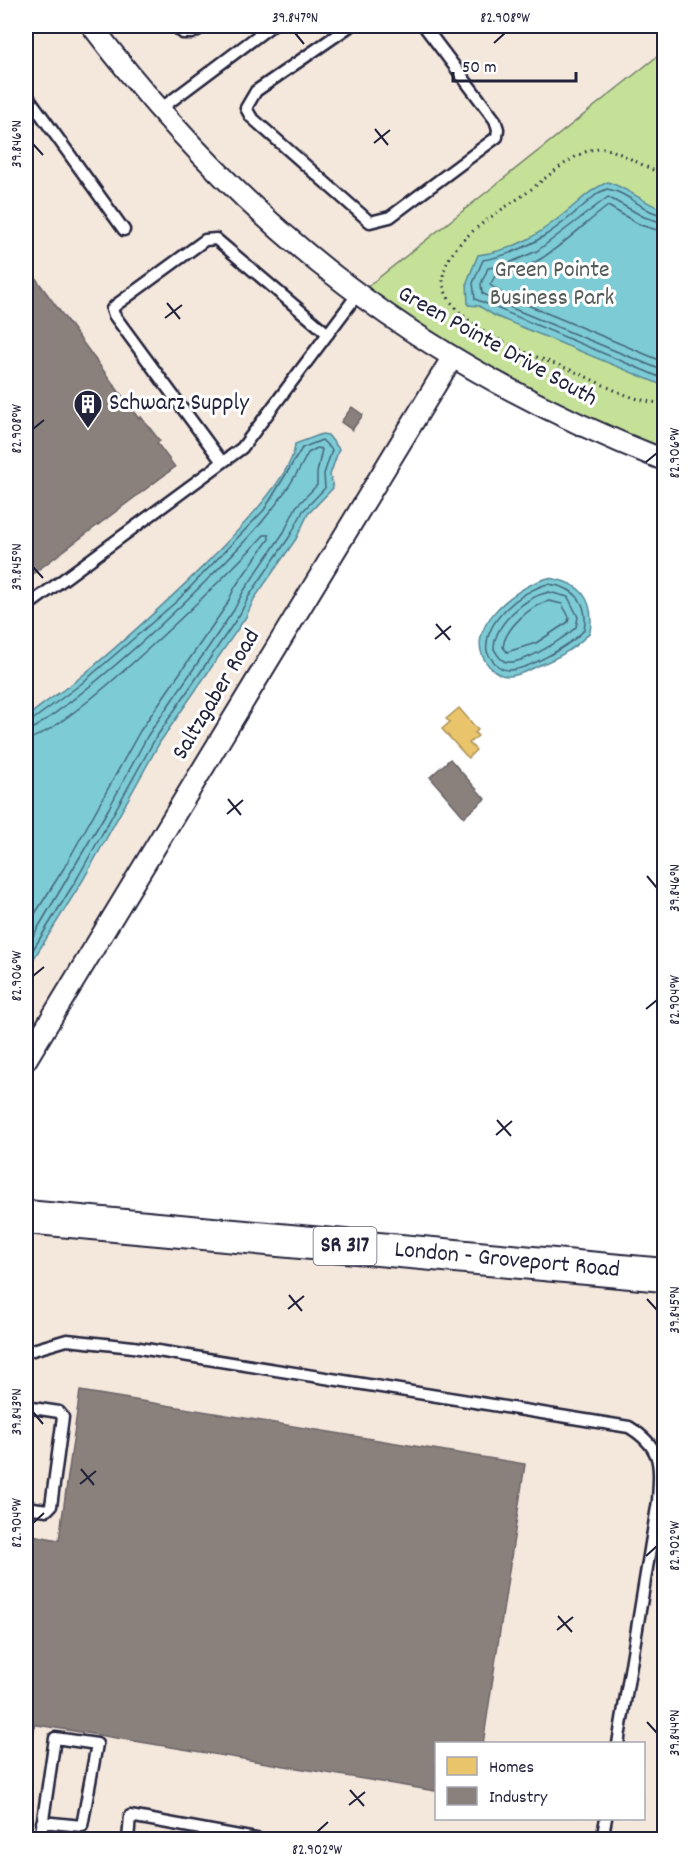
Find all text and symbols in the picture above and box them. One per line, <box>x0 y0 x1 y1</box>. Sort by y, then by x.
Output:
text: 39.847°N <box>272 8 318 30</box>
text: 82.908°W <box>480 8 530 30</box>
scale bar <box>453 45 576 83</box>
text: 50 m <box>462 56 497 81</box>
text: 39.846°N <box>7 120 29 168</box>
park label: Green Pointe Business Park <box>490 254 614 316</box>
street label: Green Pointe Drive South <box>391 278 603 416</box>
place label: Schwarz Supply <box>109 387 250 421</box>
building icon: Schwarz Supply <box>72 388 104 430</box>
text: 82.908°W <box>7 404 29 454</box>
text: 82.906°W <box>665 427 687 478</box>
text: 39.845°N <box>7 543 29 591</box>
street label: Saltzgaber Road <box>164 623 270 767</box>
text: 39.846°N <box>665 864 687 912</box>
text: 82.906°W <box>7 950 29 1001</box>
text: 82.904°W <box>665 975 687 1025</box>
road number: SR 317 <box>314 1227 376 1265</box>
street label: London - Groveport Road <box>393 1234 621 1288</box>
text: 39.845°N <box>665 1286 687 1334</box>
text: 39.843°N <box>7 1388 29 1436</box>
text: 82.904°W <box>7 1498 29 1548</box>
text: 82.902°W <box>665 1521 687 1571</box>
text: 39.844°N <box>665 1710 687 1756</box>
legend <box>435 1742 645 1820</box>
text: Homes <box>489 1756 534 1781</box>
text: Industry <box>489 1786 548 1811</box>
text: 82.902°W <box>292 1840 342 1862</box>

